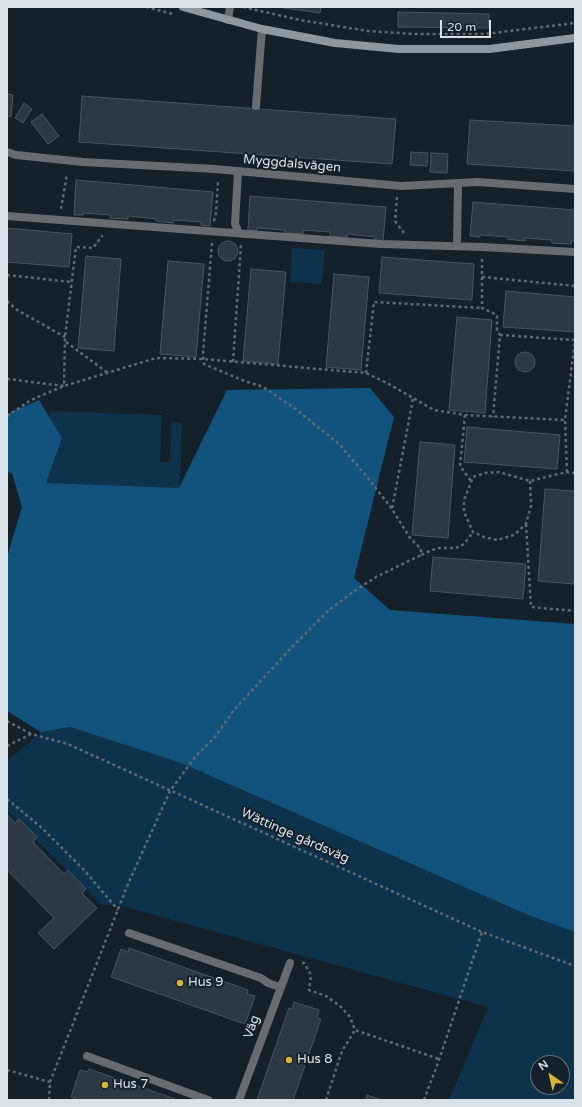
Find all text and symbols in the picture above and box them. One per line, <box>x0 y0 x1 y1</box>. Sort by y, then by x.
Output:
scale bar <box>442 12 493 38</box>
text: 20 m <box>447 20 476 34</box>
street label: Myggdalsvägen <box>242 152 342 176</box>
street label: Wättinge gårdsväg <box>238 805 352 867</box>
place label: Hus 9 <box>188 975 223 991</box>
marker: Hus 9 <box>175 978 185 988</box>
street label: Väg <box>241 1013 263 1041</box>
place label: Hus 8 <box>297 1052 332 1068</box>
marker: Hus 8 <box>284 1055 294 1065</box>
north arrow <box>530 1055 570 1095</box>
text: N <box>536 1058 551 1073</box>
place label: Hus 7 <box>113 1077 148 1093</box>
marker: Hus 7 <box>100 1080 110 1090</box>

